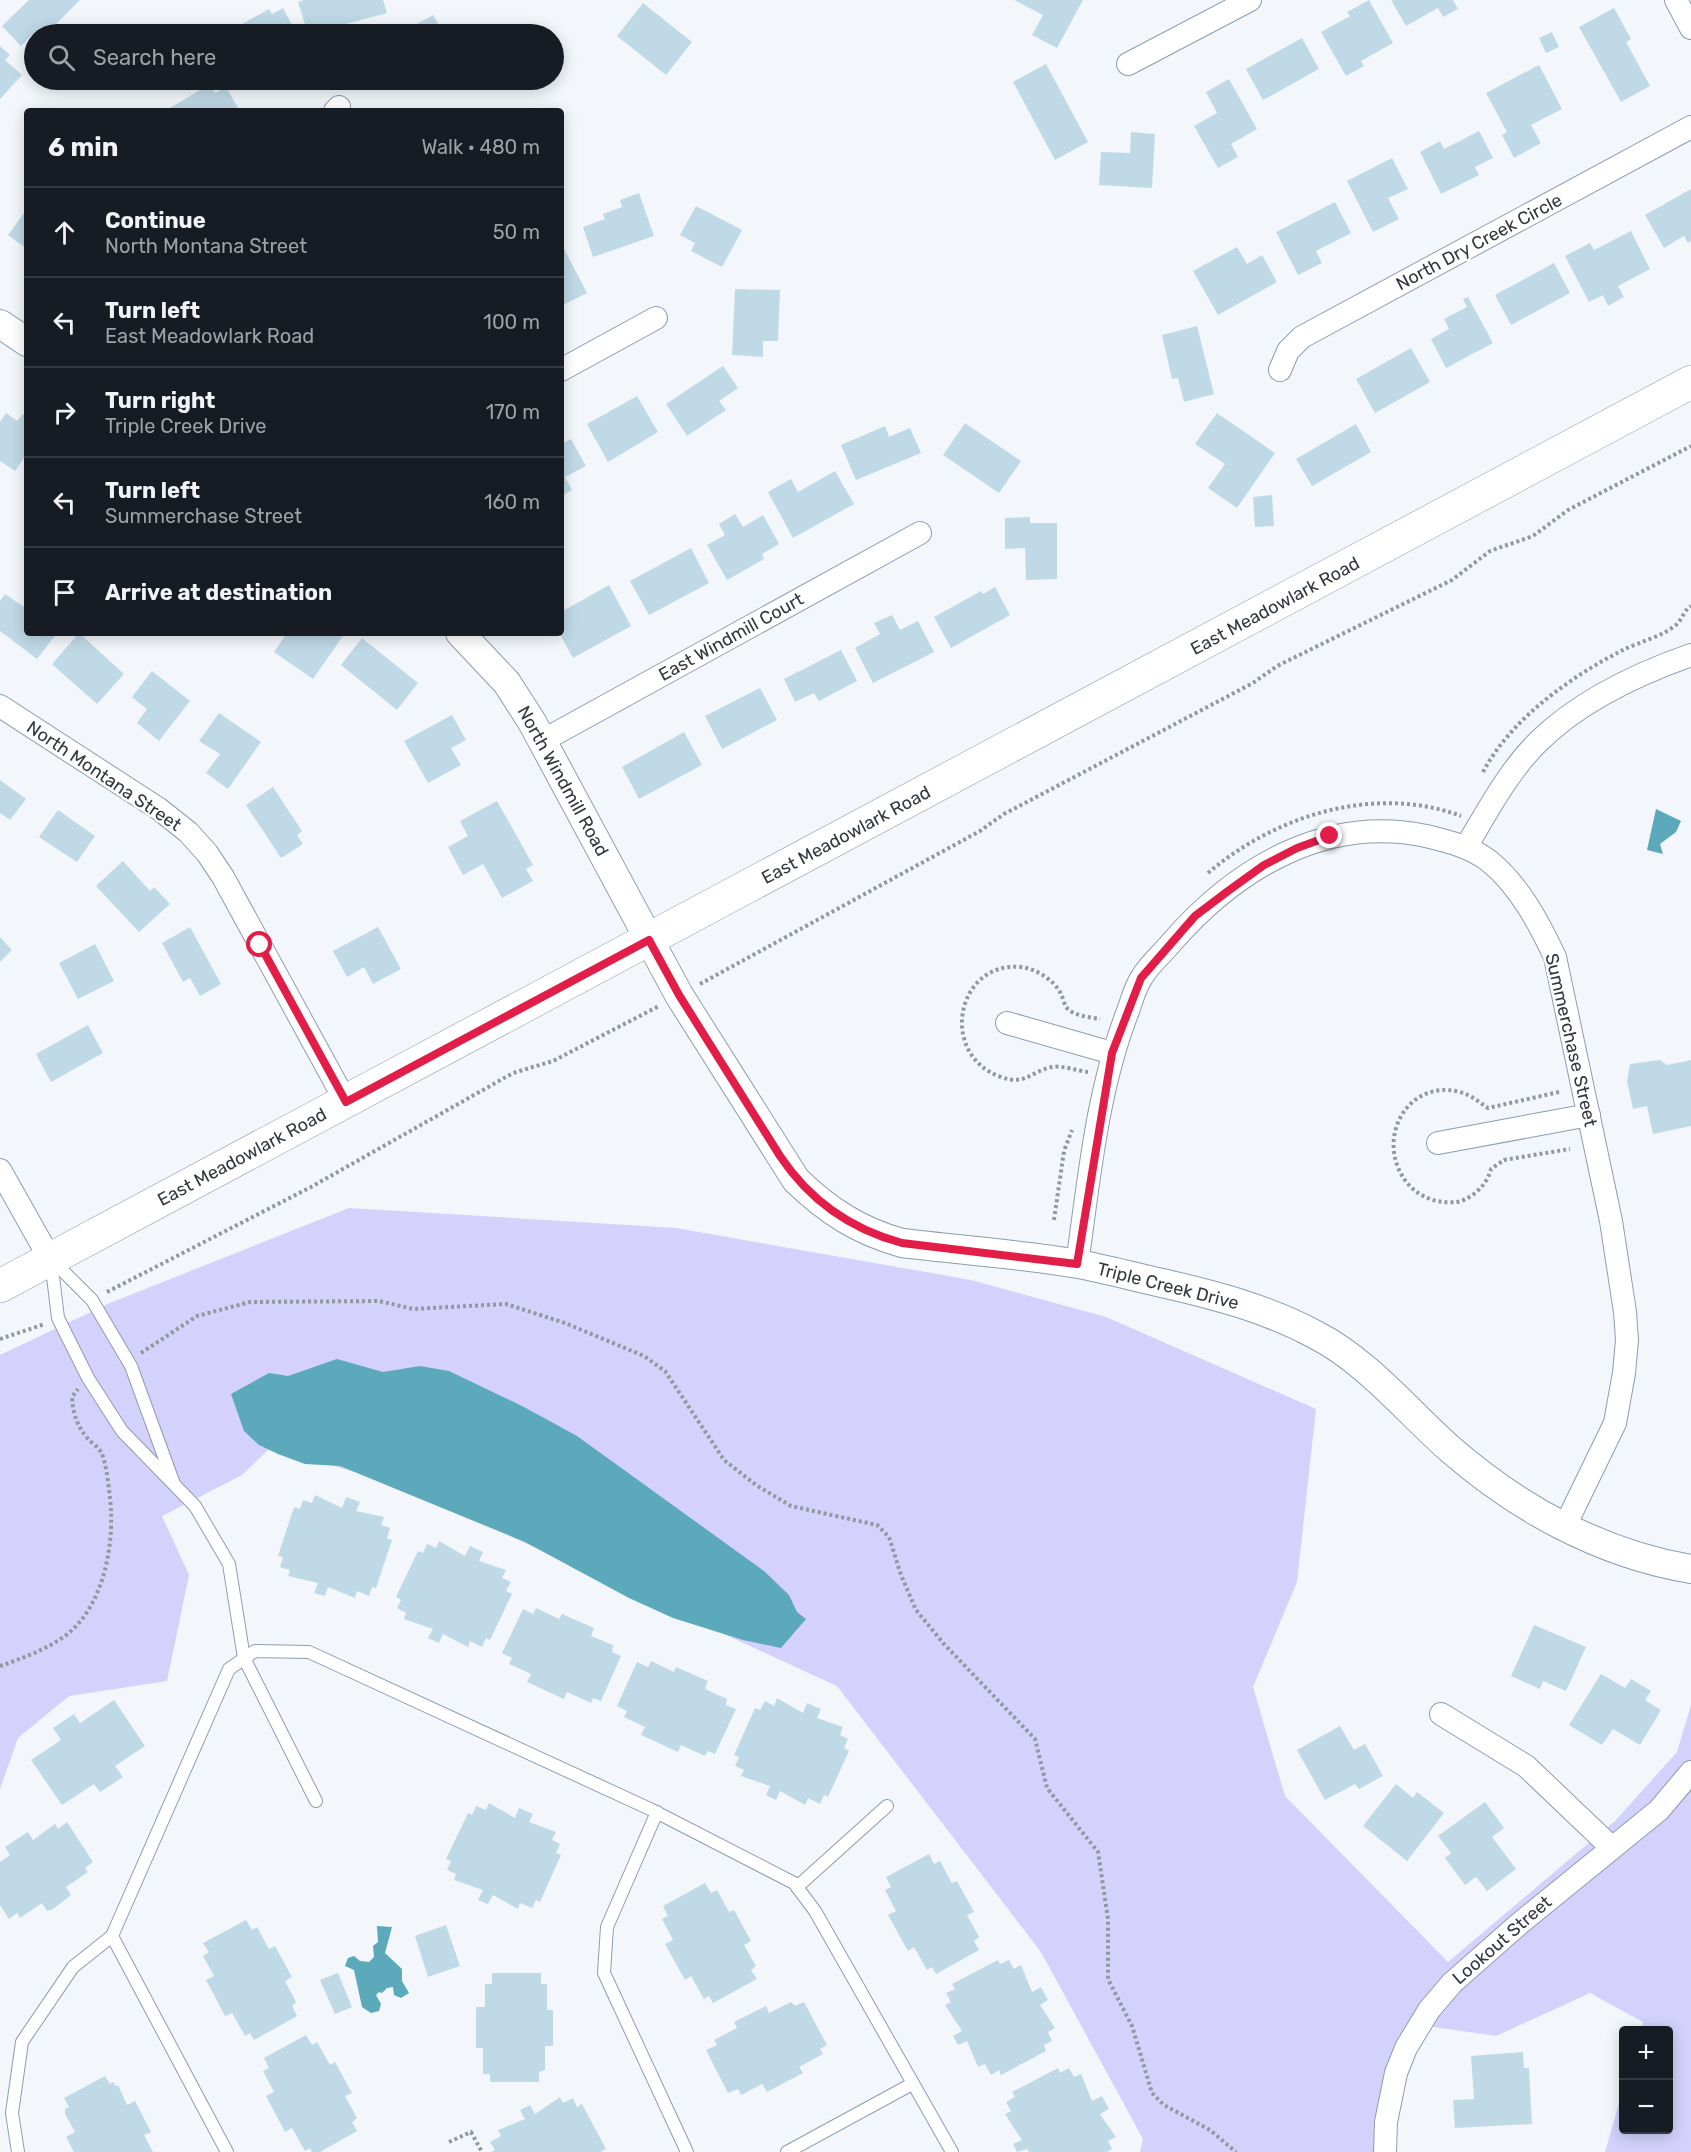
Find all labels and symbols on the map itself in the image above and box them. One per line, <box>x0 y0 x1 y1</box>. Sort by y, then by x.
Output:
street label: North Dry Creek Circle <box>1392 189 1566 295</box>
street label: East Meadowlark Road <box>1187 552 1363 660</box>
street label: East Windmill Court <box>655 588 807 686</box>
street label: North Windmill Road <box>513 702 613 860</box>
street label: North Montana Street <box>23 716 185 836</box>
street label: East Meadowlark Road <box>758 781 934 889</box>
route end <box>1316 822 1342 848</box>
route start <box>246 931 272 957</box>
street label: Summerchase Street <box>1540 951 1602 1129</box>
street label: East Meadowlark Road <box>154 1103 330 1211</box>
street label: Triple Creek Drive <box>1095 1258 1241 1314</box>
street label: Lookout Street <box>1448 1891 1556 1989</box>

